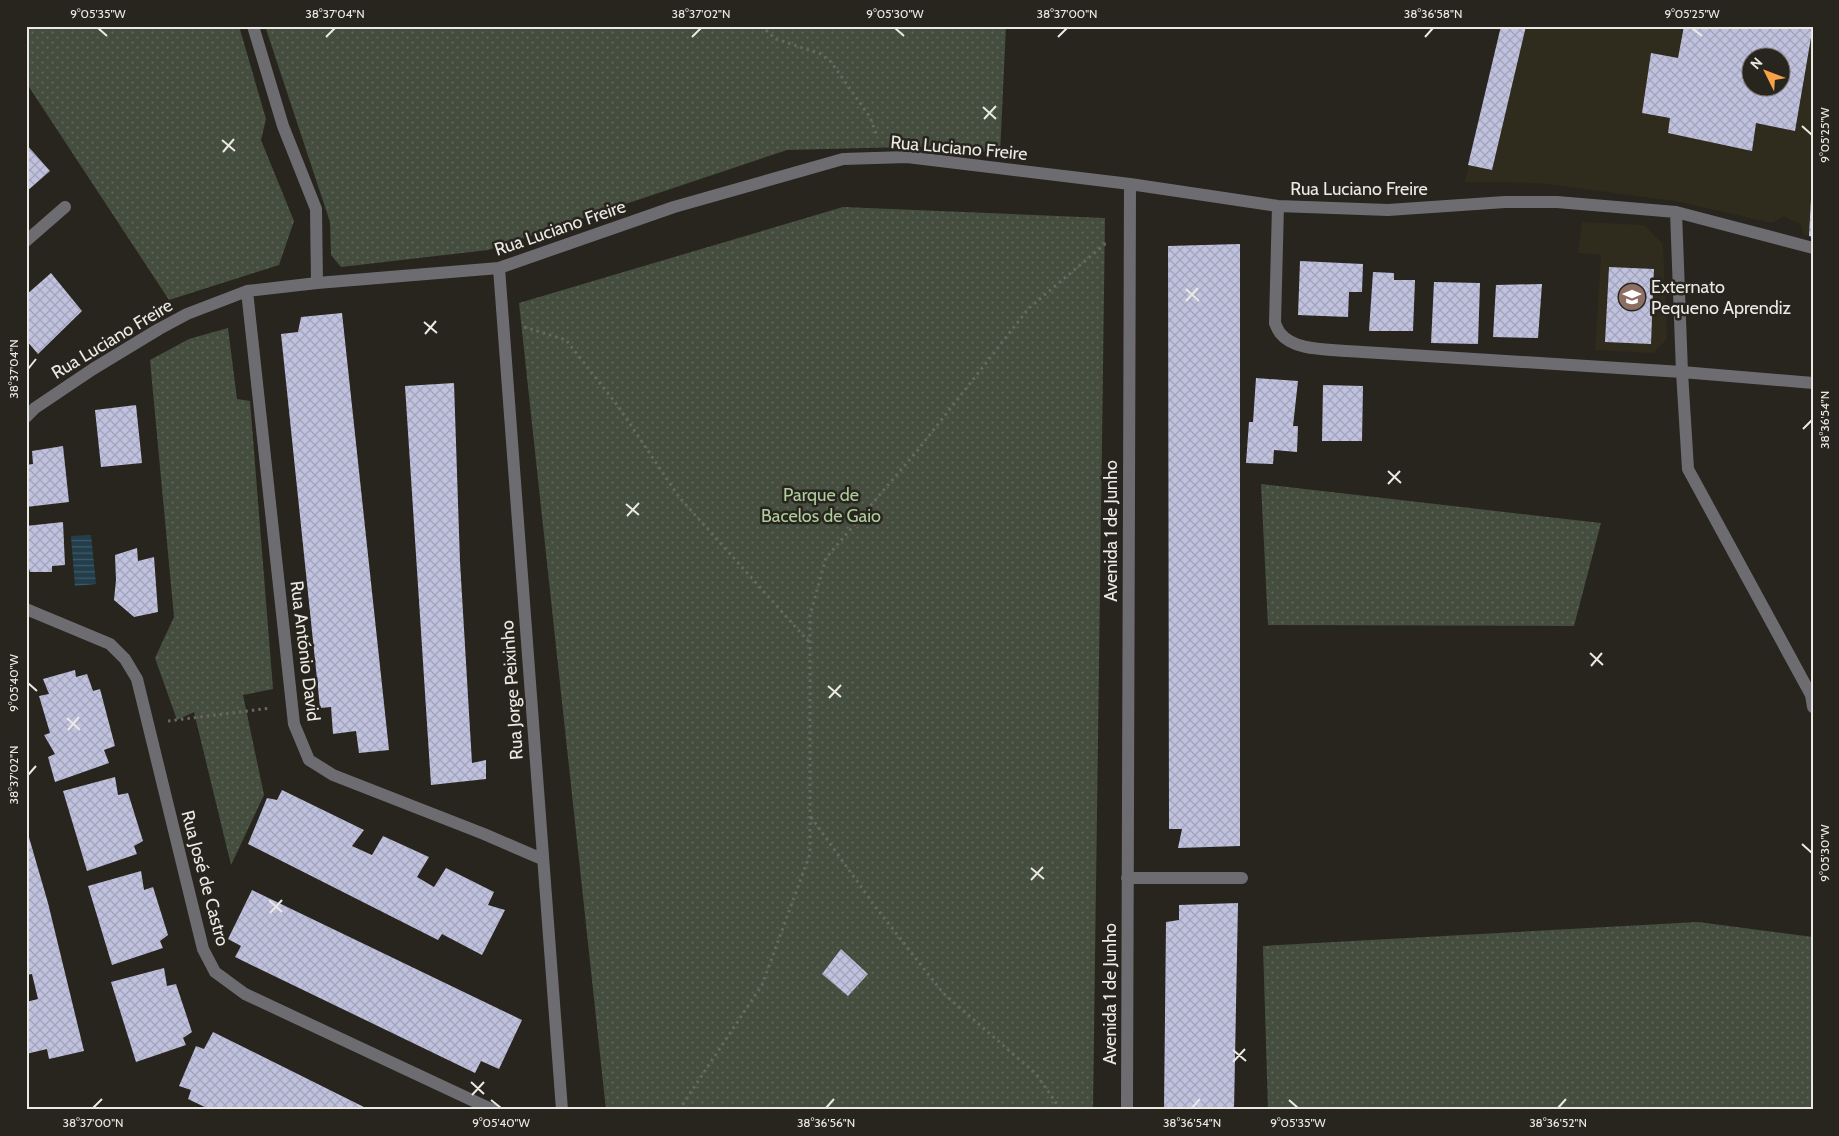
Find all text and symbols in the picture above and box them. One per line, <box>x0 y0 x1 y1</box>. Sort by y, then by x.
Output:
text: 9°05'35"W <box>70 6 126 21</box>
text: 38°37'04"N <box>305 6 365 21</box>
text: 38°37'02"N <box>672 6 730 21</box>
text: 9°05'30"W <box>866 6 924 21</box>
text: 38°37'00"N <box>1037 6 1097 21</box>
text: 38°36'58"N <box>1404 6 1462 21</box>
text: 9°05'25"W <box>1664 6 1720 21</box>
north arrow <box>1742 48 1792 98</box>
text: N <box>1746 54 1766 73</box>
text: 9°05'25"W <box>1817 107 1832 163</box>
street label: Rua Luciano Freire <box>890 131 1028 165</box>
street label: Rua Luciano Freire <box>1290 178 1428 200</box>
street label: Rua Luciano Freire <box>491 195 629 261</box>
place label: Externato Pequeno Aprendiz <box>1651 276 1792 319</box>
school or university icon: Externato Pequeno Aprendiz <box>1617 282 1647 312</box>
street label: Rua Luciano Freire <box>47 294 177 384</box>
text: 38°37'04"N <box>6 339 21 399</box>
text: 38°36'54"N <box>1817 391 1832 449</box>
street label: Avenida 1 de Junho <box>1100 460 1122 602</box>
park label: Parque de Bacelos de Gaio <box>761 484 881 527</box>
street label: Rua António David <box>285 579 325 723</box>
street label: Rua Jorge Peixinho <box>496 619 528 761</box>
text: 9°05'40"W <box>6 654 21 712</box>
text: 38°37'02"N <box>6 746 21 804</box>
street label: Rua José de Castro <box>176 808 234 948</box>
text: 9°05'30"W <box>1817 824 1832 882</box>
street label: Avenida 1 de Junho <box>1099 923 1121 1065</box>
text: 38°37'00"N <box>63 1115 123 1130</box>
text: 9°05'40"W <box>472 1115 530 1130</box>
text: 38°36'56"N <box>797 1115 855 1130</box>
text: 38°36'54"N <box>1163 1115 1221 1130</box>
text: 9°05'35"W <box>1270 1115 1326 1130</box>
text: 38°36'52"N <box>1529 1115 1587 1130</box>

